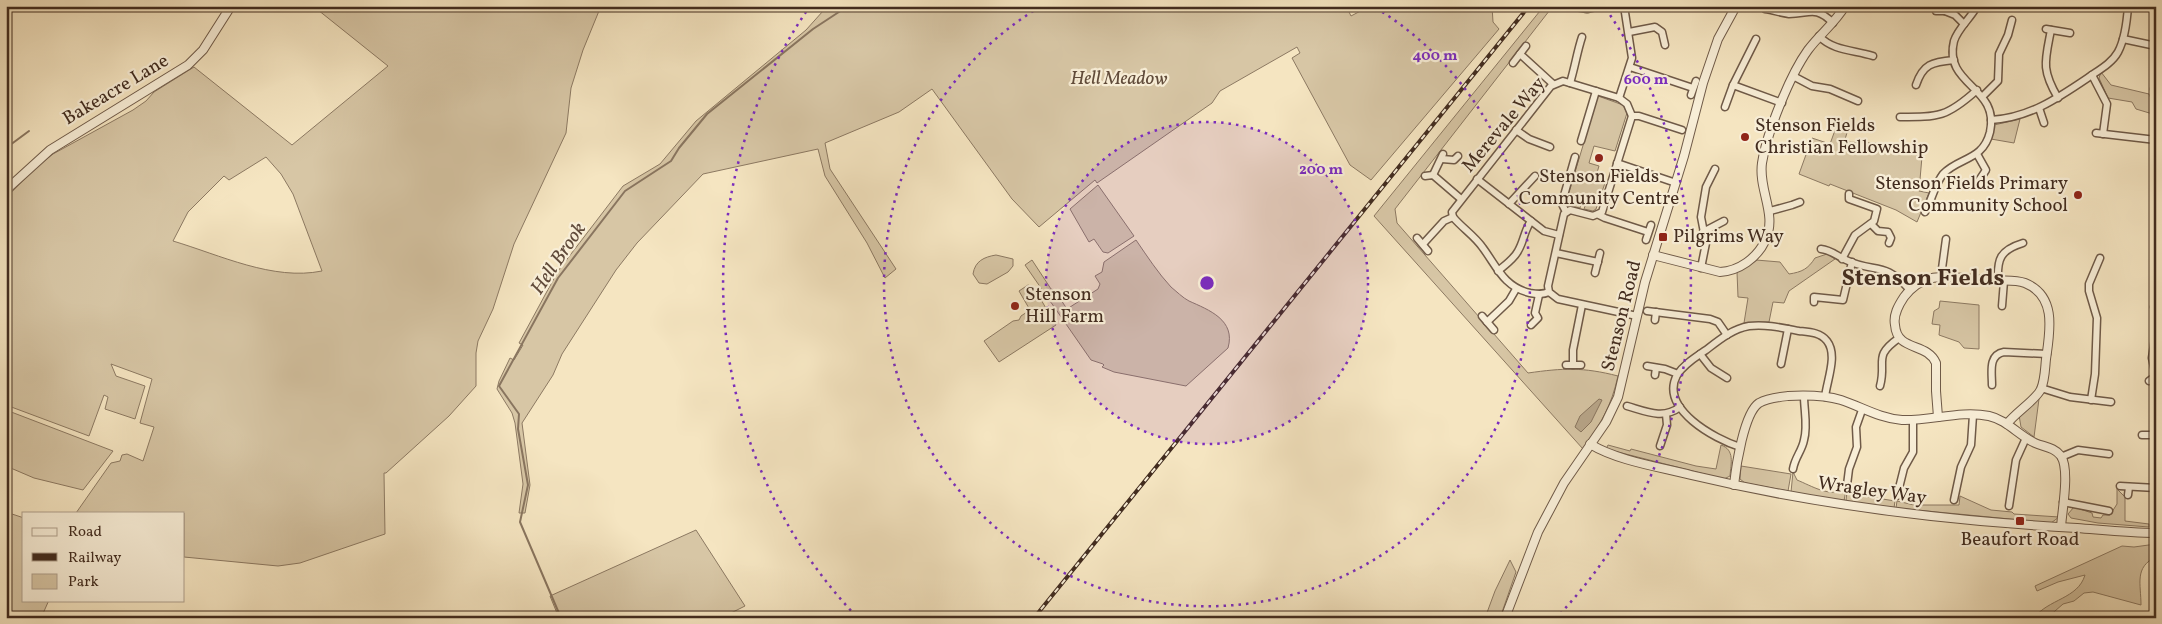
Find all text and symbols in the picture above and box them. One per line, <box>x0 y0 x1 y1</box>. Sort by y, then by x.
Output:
text: 400 m <box>1413 46 1458 67</box>
street label: Bakeacre Lane <box>58 48 174 132</box>
park label: Hell Meadow <box>1070 66 1168 92</box>
text: 600 m <box>1624 70 1669 91</box>
street label: Merevale Way <box>1456 72 1552 178</box>
place label: Stenson Fields Christian Fellowship <box>1755 113 1928 161</box>
marker: Stenson Fields Christian Fellowship <box>1739 131 1751 143</box>
marker: Stenson Fields Community Centre <box>1593 152 1605 164</box>
text: 200 m <box>1299 160 1343 181</box>
place label: Stenson Fields Community Centre <box>1519 164 1679 212</box>
place label: Stenson Fields Primary Community School <box>1875 171 2068 219</box>
marker: Stenson Fields Primary Community School <box>2072 189 2084 201</box>
water label: Hell Brook <box>524 217 594 301</box>
place label: Pilgrims Way <box>1673 224 1784 250</box>
marker: Pilgrims Way <box>1657 231 1669 243</box>
street label: Stenson Road <box>1596 258 1648 374</box>
district label: Stenson Fields <box>1841 262 2005 296</box>
centre of rings <box>1198 274 1216 292</box>
place label: Stenson Hill Farm <box>1025 282 1104 330</box>
marker: Stenson Hill Farm <box>1009 300 1021 312</box>
street label: Wragley Way <box>1816 471 1928 511</box>
legend <box>22 512 185 602</box>
marker: Beaufort Road <box>2014 515 2026 527</box>
text: Road <box>68 522 102 543</box>
place label: Beaufort Road <box>1961 527 2079 553</box>
text: Railway <box>68 548 121 569</box>
text: Park <box>68 572 99 593</box>

